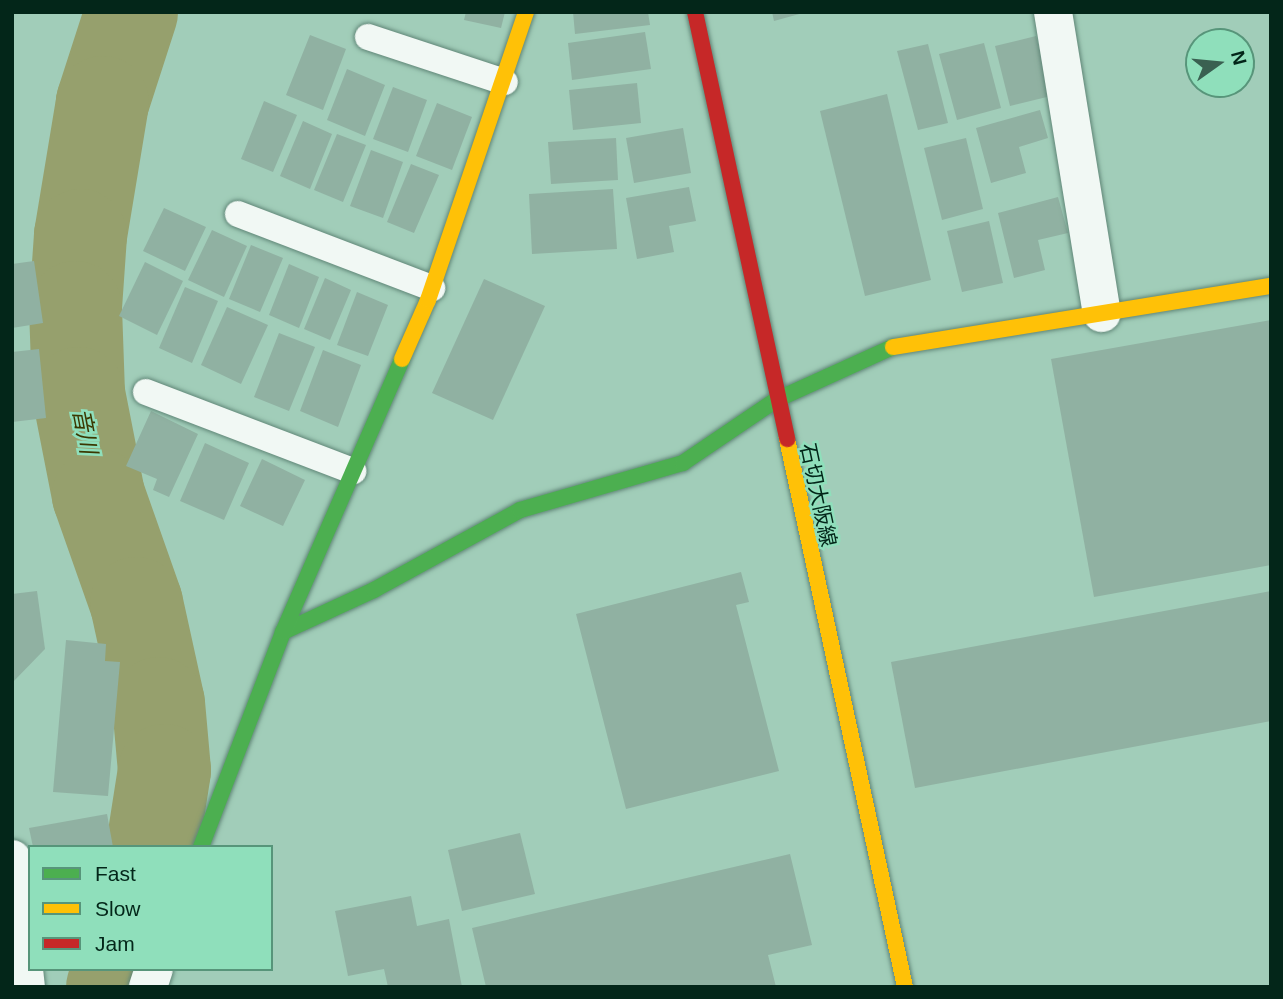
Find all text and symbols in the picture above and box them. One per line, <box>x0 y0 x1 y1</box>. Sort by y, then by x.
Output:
north arrow <box>1185 28 1255 98</box>
text: N <box>1227 49 1251 67</box>
water label: 音川 <box>67 406 103 456</box>
street label: 石切大阪線 <box>795 441 841 549</box>
legend <box>28 845 273 971</box>
text: Fast <box>95 862 136 885</box>
text: Slow <box>95 897 141 920</box>
text: Jam <box>95 932 135 955</box>

